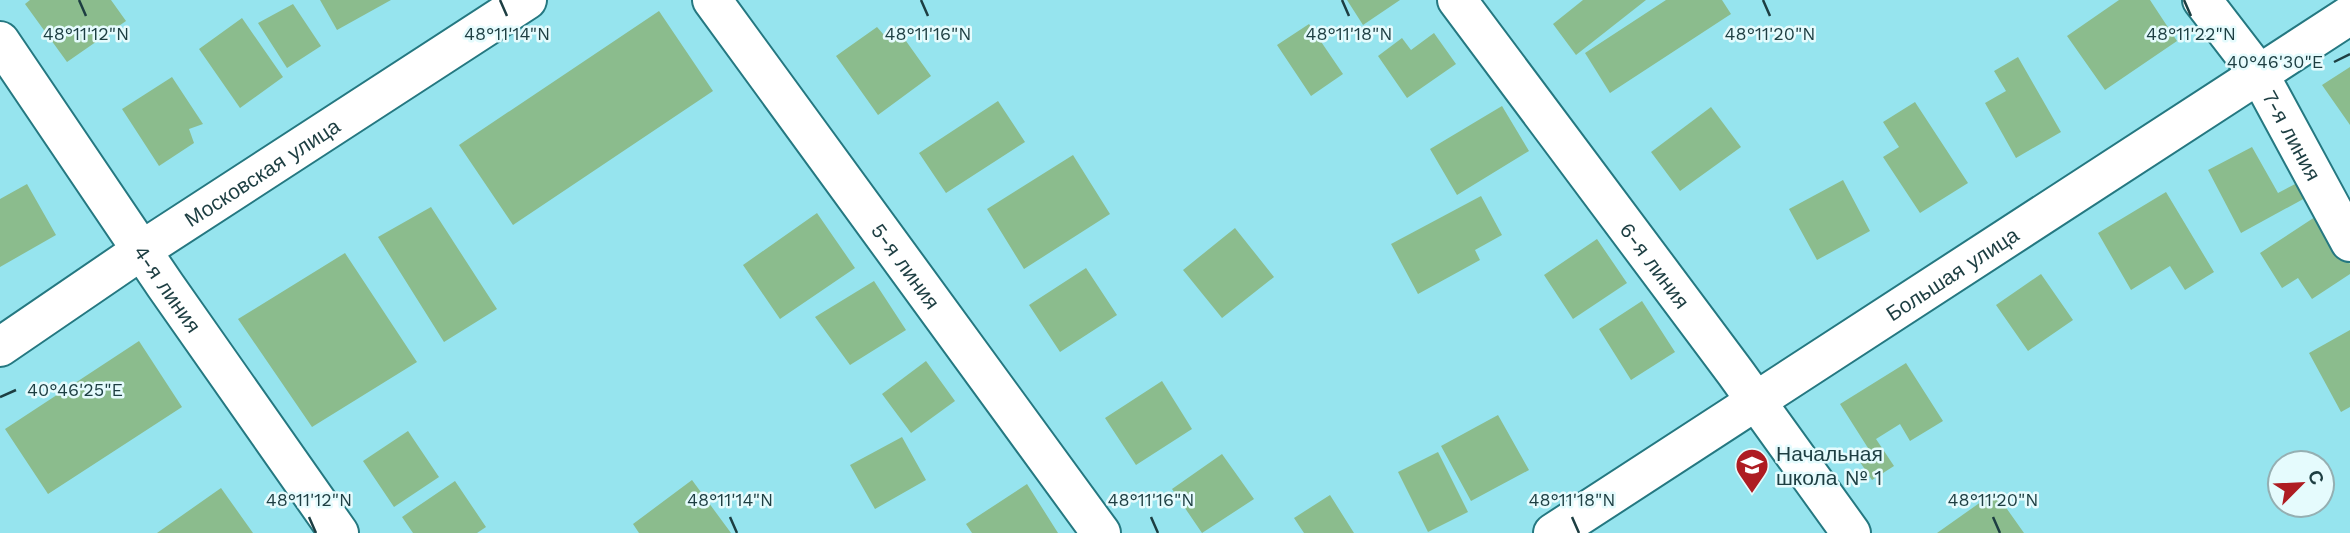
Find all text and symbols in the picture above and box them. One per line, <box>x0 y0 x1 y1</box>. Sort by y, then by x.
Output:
text: 48°11'12"N <box>43 23 129 44</box>
text: 48°11'14"N <box>464 23 550 44</box>
text: 48°11'16"N <box>884 23 972 44</box>
text: 48°11'18"N <box>1305 23 1393 44</box>
text: 48°11'20"N <box>1725 23 1815 44</box>
text: 48°11'22"N <box>2146 23 2236 44</box>
text: 40°46'30"E <box>2227 51 2323 72</box>
street label: 7-я линия <box>2258 86 2327 185</box>
street label: Московская улица <box>180 112 345 232</box>
street label: 6-я линия <box>1615 217 1695 313</box>
street label: 5-я линия <box>866 218 946 314</box>
street label: Большая улица <box>1881 221 2023 326</box>
street label: 4-я линия <box>129 240 207 337</box>
text: 40°46'25"E <box>27 379 123 400</box>
place label: Начальная школа № 1 <box>1776 441 1883 490</box>
school or university icon: Начальная школа № 1 <box>1733 446 1771 495</box>
north arrow <box>2266 449 2336 519</box>
text: С <box>2303 466 2329 488</box>
text: 48°11'12"N <box>266 489 352 510</box>
text: 48°11'14"N <box>687 489 773 510</box>
text: 48°11'16"N <box>1107 489 1195 510</box>
text: 48°11'18"N <box>1528 489 1616 510</box>
text: 48°11'20"N <box>1948 489 2038 510</box>

